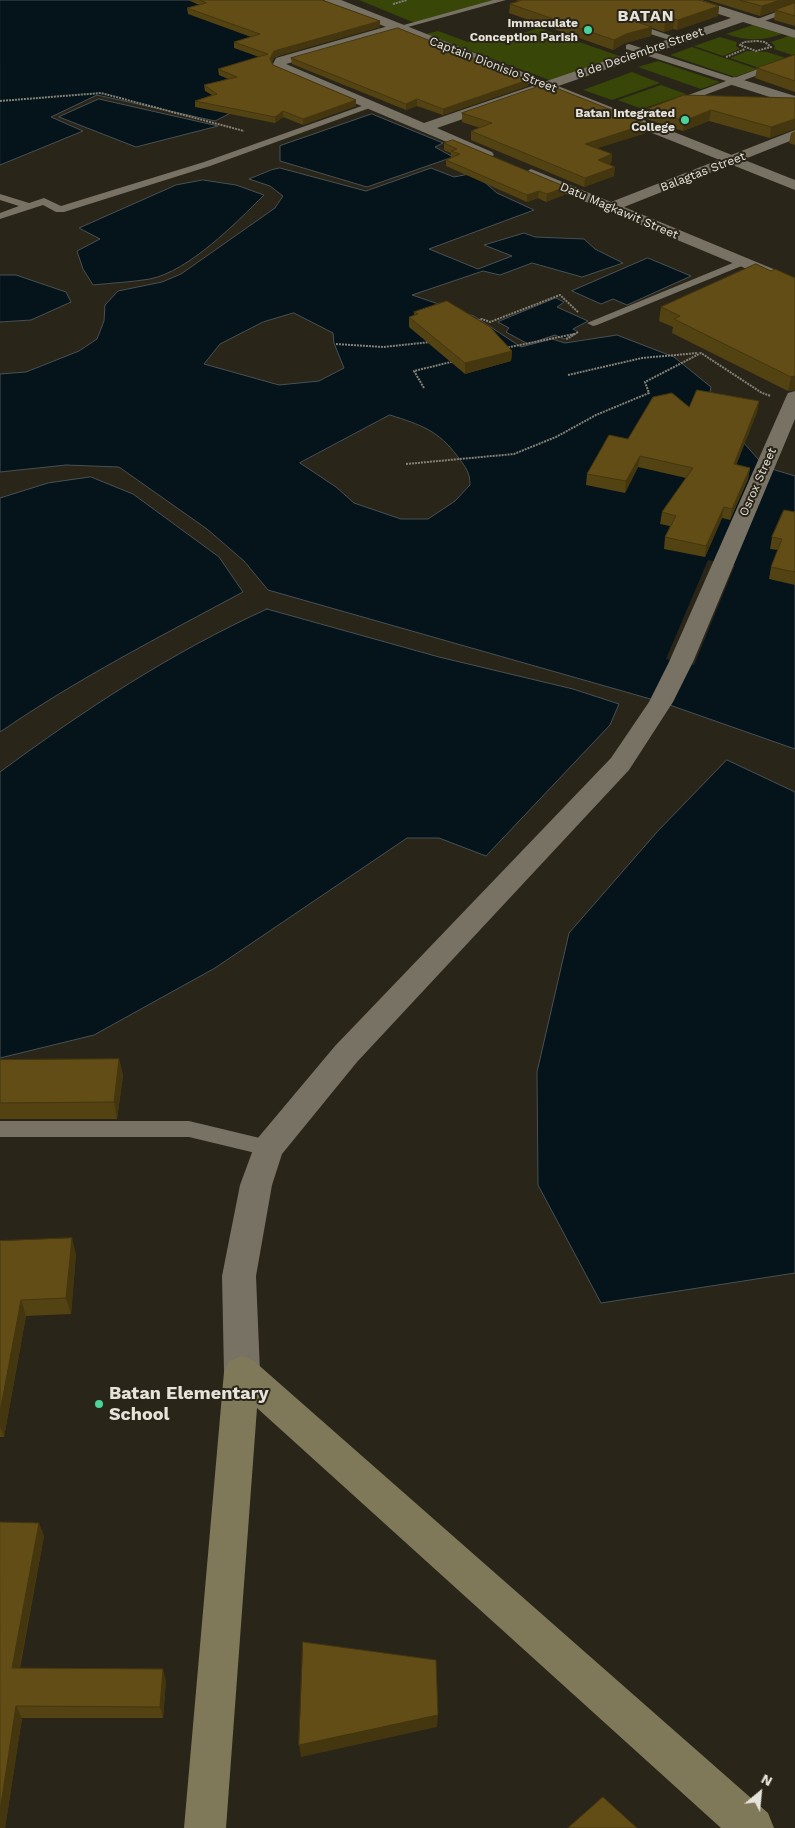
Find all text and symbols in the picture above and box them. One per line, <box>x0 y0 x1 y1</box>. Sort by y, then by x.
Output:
district label: BATAN <box>617 6 675 26</box>
place label: Immaculate Conception Parish <box>470 16 578 44</box>
marker: Immaculate Conception Parish <box>582 24 594 36</box>
street label: 8 de Deciembre Street <box>575 25 705 81</box>
street label: Captain Dionisio Street <box>427 34 559 96</box>
place label: Batan Integrated College <box>575 106 675 134</box>
marker: Batan Integrated College <box>679 114 691 126</box>
street label: Balagtas Street <box>658 149 748 195</box>
street label: Datu Magkawit Street <box>558 180 680 242</box>
street label: Osrox Street <box>736 445 780 519</box>
place label: Batan Elementary School <box>109 1383 269 1426</box>
marker: Batan Elementary School <box>93 1398 105 1410</box>
north arrow <box>735 1768 785 1818</box>
text: N <box>759 1770 775 1789</box>

